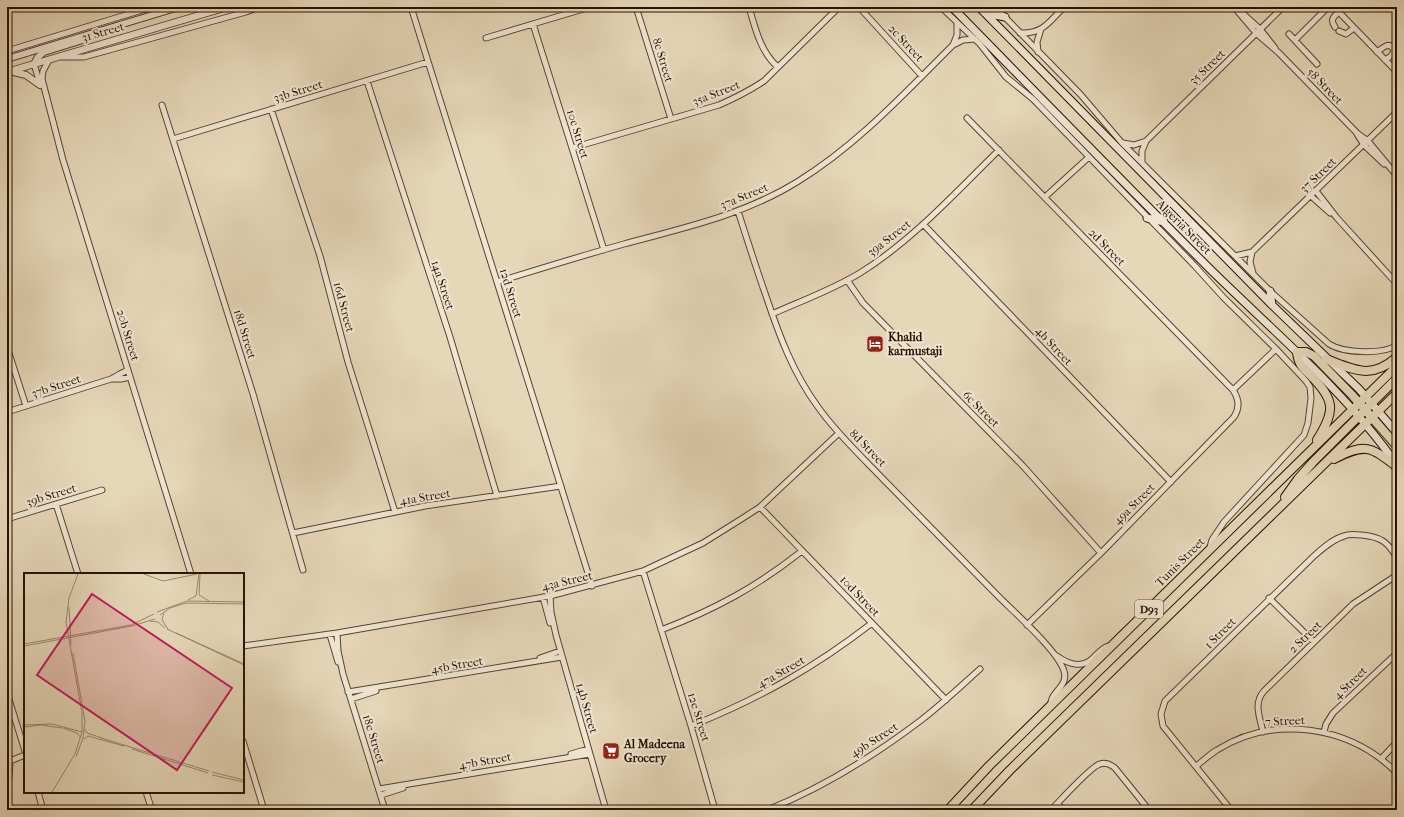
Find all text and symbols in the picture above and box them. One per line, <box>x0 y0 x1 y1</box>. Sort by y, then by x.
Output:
street label: 31 Street <box>80 19 126 45</box>
street label: 2c Street <box>885 22 927 65</box>
street label: 8c Street <box>650 36 677 85</box>
street label: 35 Street <box>1186 46 1228 87</box>
street label: 58 Street <box>1304 65 1346 108</box>
street label: 33b Street <box>272 77 325 105</box>
street label: 35a Street <box>690 77 742 108</box>
street label: 10c Street <box>564 108 592 161</box>
street label: 37 Street <box>1297 154 1340 196</box>
street label: 37a Street <box>718 180 771 212</box>
street label: Algeria Street <box>1153 196 1215 258</box>
street label: 39a Street <box>865 216 914 259</box>
street label: 2d Street <box>1086 225 1129 269</box>
street label: 14a Street <box>428 259 458 312</box>
street label: 12d Street <box>497 266 525 320</box>
street label: 16d Street <box>331 280 358 334</box>
street label: 20b Street <box>114 307 143 363</box>
street label: 18d Street <box>231 308 259 361</box>
street label: 4b Street <box>1033 324 1076 369</box>
place label: Khalid karmustaji <box>887 330 943 358</box>
hotel icon: Khalid karmustaji <box>865 334 885 354</box>
street label: 37b Street <box>29 371 83 401</box>
street label: 6c Street <box>960 388 1003 431</box>
street label: 8d Street <box>847 426 890 470</box>
street label: 49a Street <box>1110 480 1158 528</box>
street label: 39b Street <box>24 481 78 509</box>
street label: 41a Street <box>399 486 452 508</box>
street label: Tunis Street <box>1152 534 1208 590</box>
street label: 43a Street <box>540 568 595 594</box>
inset map <box>24 573 244 793</box>
street label: 10d Street <box>837 573 883 620</box>
road number: D93 <box>1135 600 1163 618</box>
street label: 1 Street <box>1201 614 1239 652</box>
street label: 2 Street <box>1286 617 1325 656</box>
street label: 47a Street <box>755 652 808 691</box>
street label: 45b Street <box>430 653 485 676</box>
street label: 4 Street <box>1330 663 1370 702</box>
street label: 14b Street <box>573 681 601 736</box>
street label: 12e Street <box>685 691 713 744</box>
street label: 18e Street <box>360 713 388 766</box>
street label: 7 Street <box>1265 713 1306 729</box>
street label: 49b Street <box>848 719 901 761</box>
place label: Al Madeena Grocery <box>623 737 686 766</box>
supermarket icon: Al Madeena Grocery <box>601 741 621 761</box>
street label: 47b Street <box>458 749 513 773</box>

